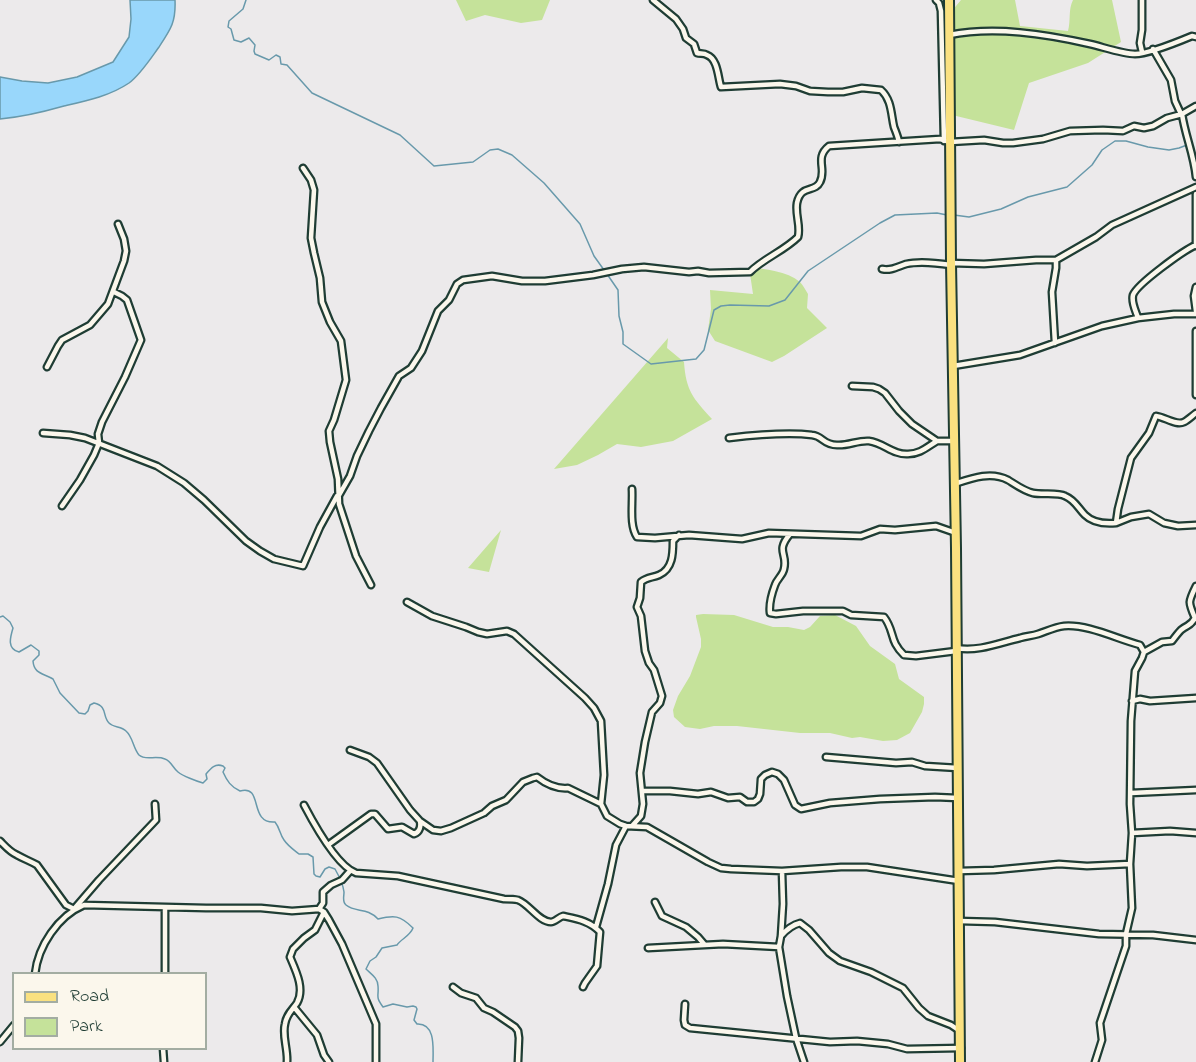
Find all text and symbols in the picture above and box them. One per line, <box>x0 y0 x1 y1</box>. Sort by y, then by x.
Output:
legend <box>12 972 207 1050</box>
text: Road <box>70 984 109 1010</box>
text: Park <box>70 1014 103 1040</box>

